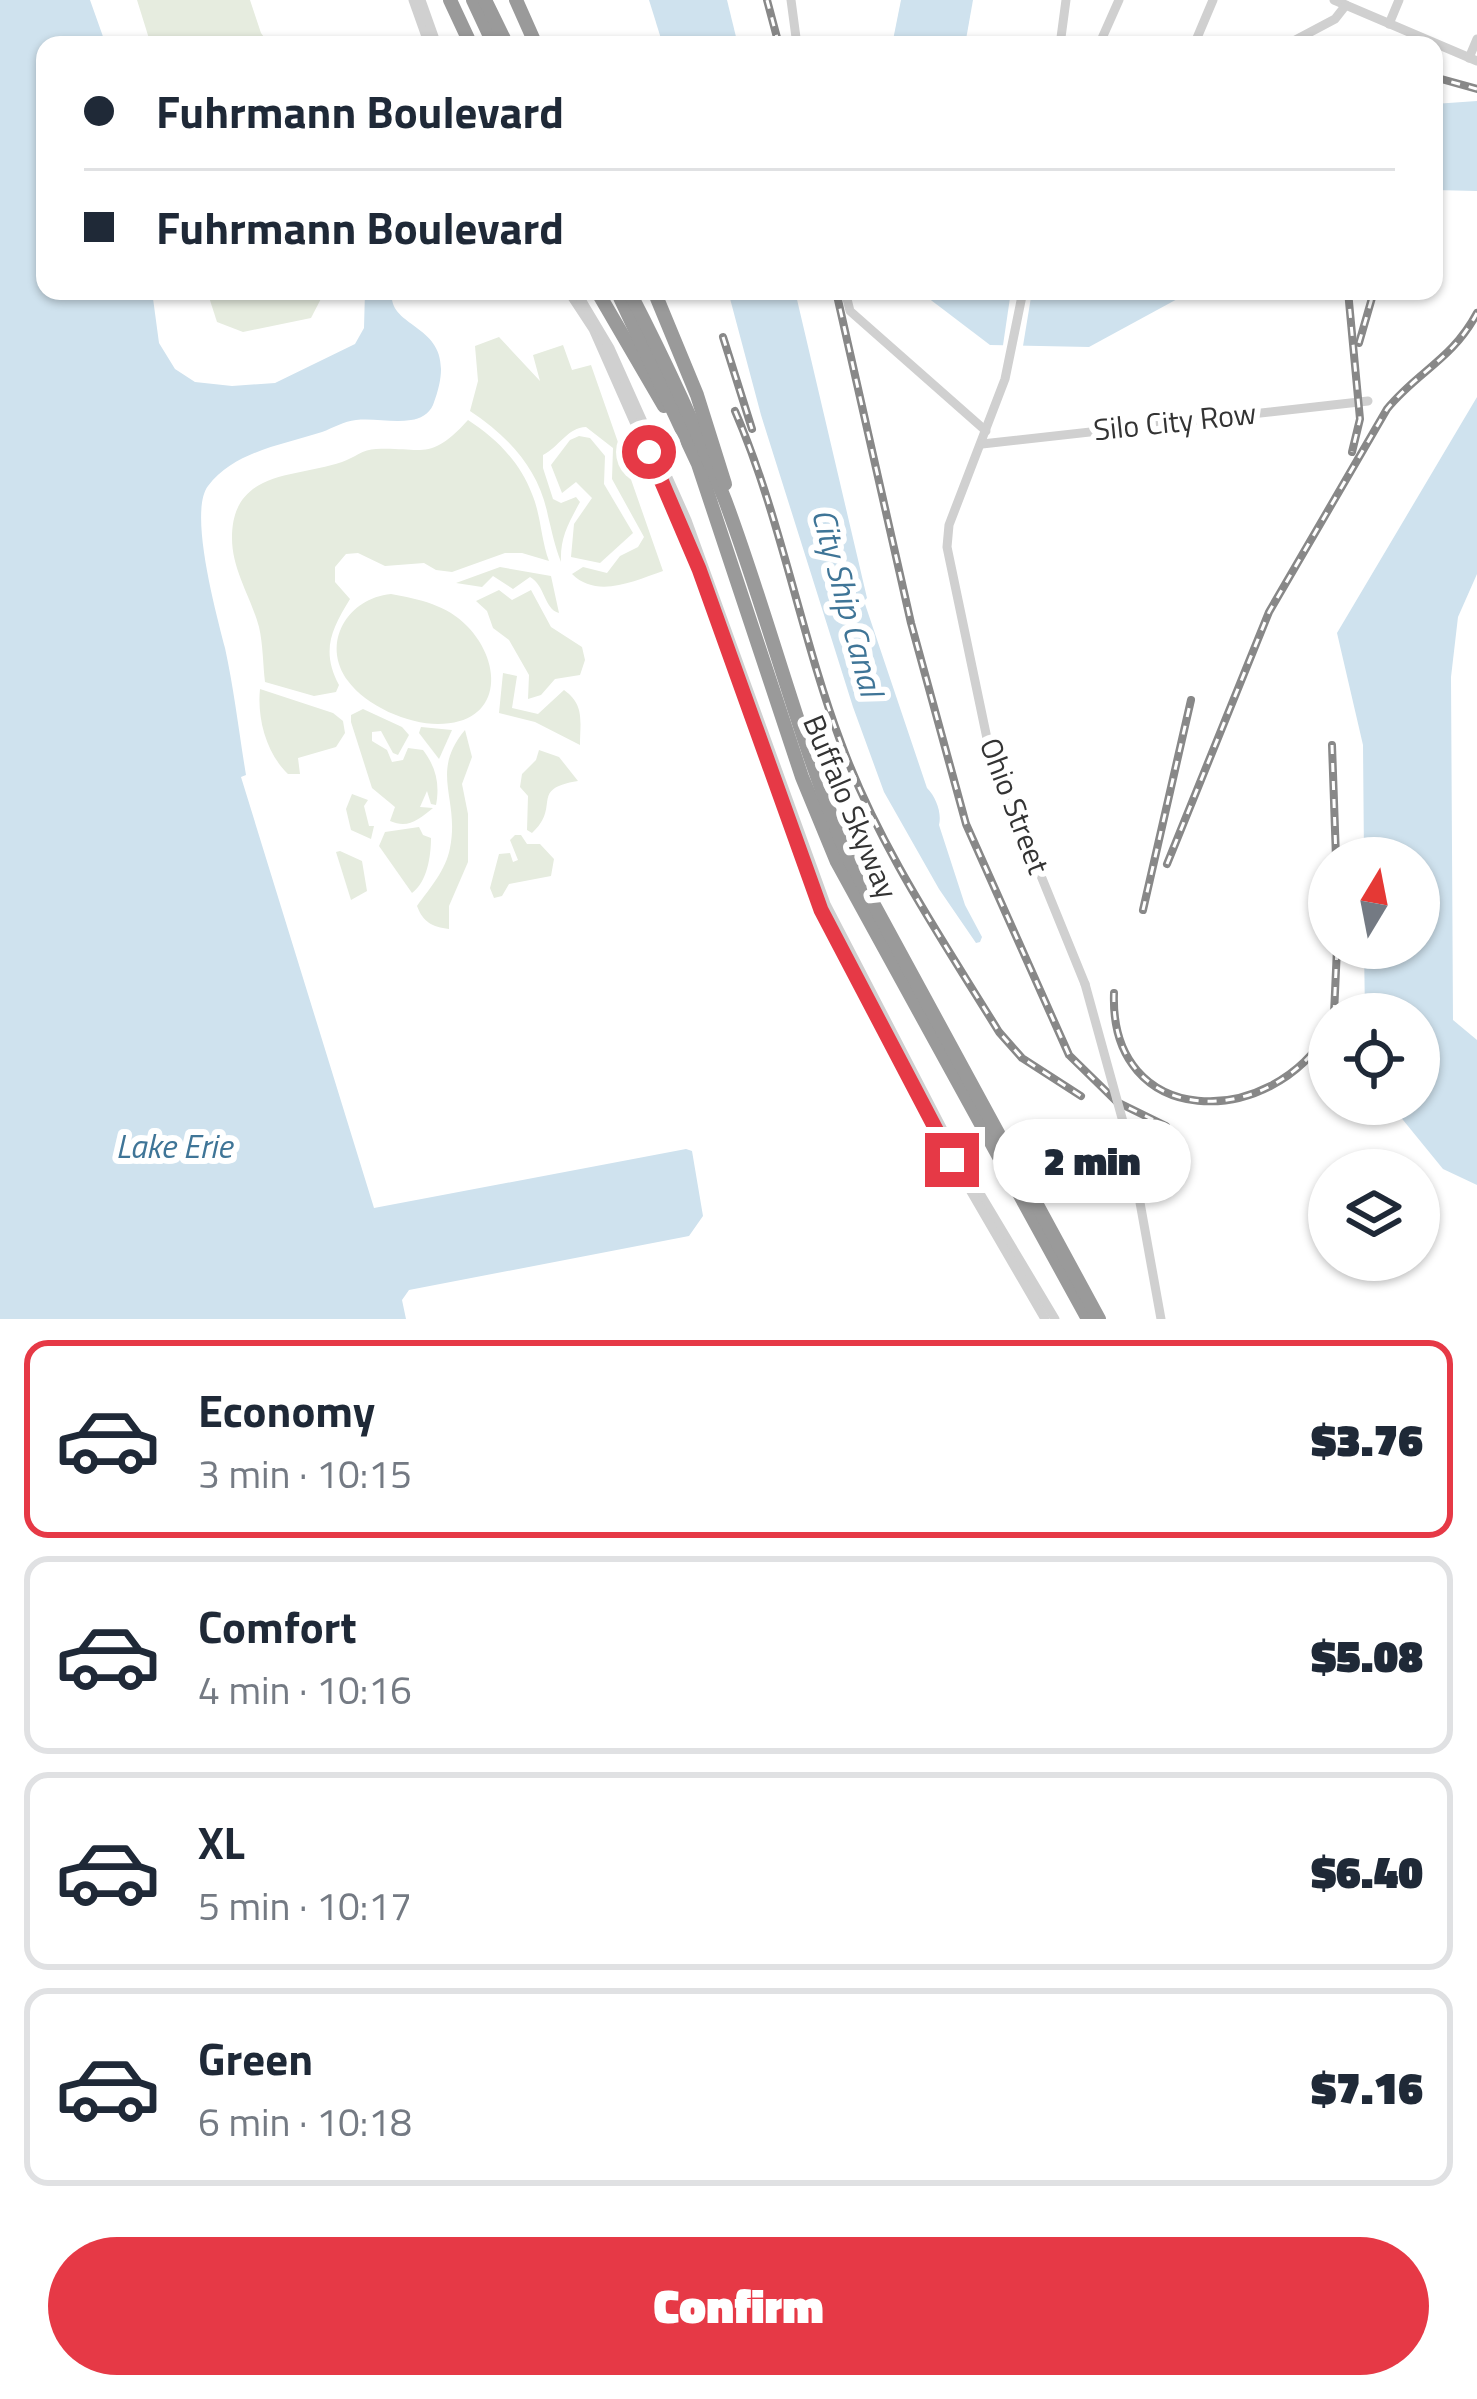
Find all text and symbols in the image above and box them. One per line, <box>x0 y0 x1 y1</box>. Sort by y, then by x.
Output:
text: Fuhrmann Boulevard <box>156 77 564 145</box>
text: Fuhrmann Boulevard <box>156 193 564 261</box>
street label: Silo City Row <box>1091 390 1259 452</box>
route start <box>622 425 676 479</box>
water label: City Ship Canal <box>799 503 898 705</box>
street label: Buffalo Skyway <box>791 707 910 906</box>
street label: Ohio Street <box>968 731 1062 881</box>
north arrow <box>1308 837 1440 969</box>
map controls <box>1308 837 1440 1281</box>
button: locate <box>1308 993 1440 1125</box>
callout: 2 min <box>994 1118 1192 1202</box>
water label: Lake Erie <box>116 1121 234 1171</box>
text: 2 min <box>1044 1131 1140 1190</box>
route end <box>925 1133 979 1187</box>
button: layers <box>1308 1149 1440 1281</box>
text: Economy <box>198 1376 375 1444</box>
icon: car <box>54 1385 162 1493</box>
text: $3.76 <box>1311 1405 1423 1473</box>
text: 3 min · 10:15 <box>198 1444 412 1503</box>
text: Comfort <box>198 1592 357 1660</box>
icon: car <box>54 1601 162 1709</box>
text: $5.08 <box>1311 1621 1423 1689</box>
text: 4 min · 10:16 <box>198 1660 412 1719</box>
text: XL <box>198 1808 245 1876</box>
icon: car <box>54 1817 162 1925</box>
text: $6.40 <box>1311 1837 1423 1905</box>
text: 5 min · 10:17 <box>198 1876 412 1935</box>
text: Green <box>198 2024 313 2092</box>
icon: car <box>54 2033 162 2141</box>
text: $7.16 <box>1311 2053 1423 2121</box>
text: 6 min · 10:18 <box>198 2092 412 2151</box>
button: Confirm <box>48 2237 1429 2375</box>

